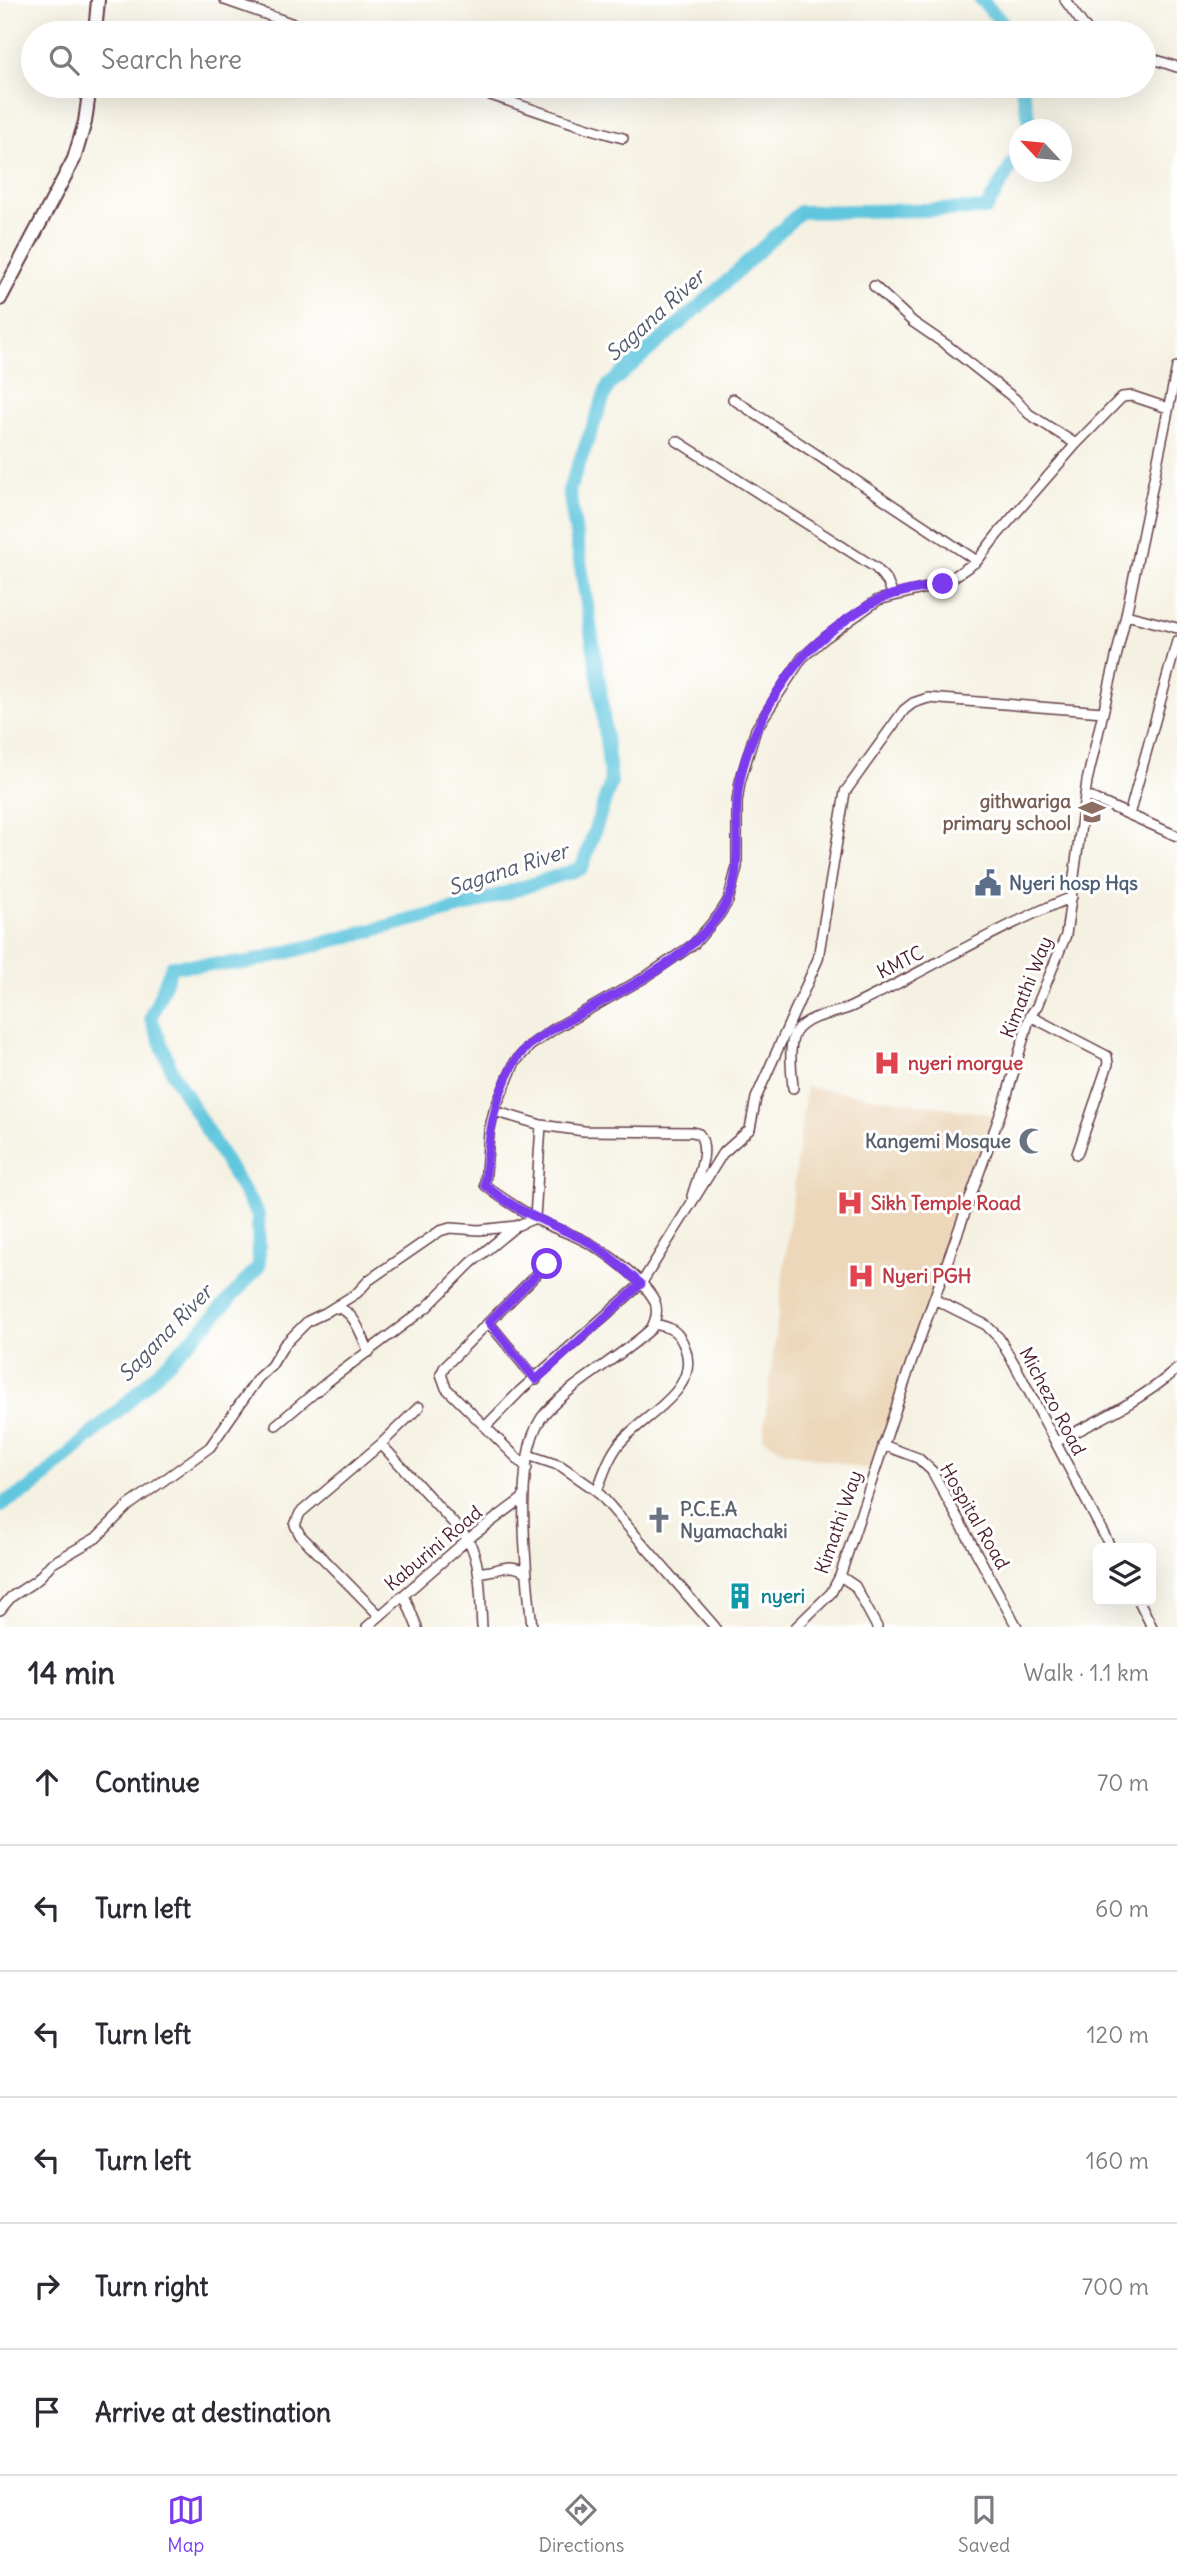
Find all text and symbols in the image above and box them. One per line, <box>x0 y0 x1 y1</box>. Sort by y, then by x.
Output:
search box <box>21 21 1156 98</box>
icon: search <box>45 41 83 79</box>
text: Search here <box>101 43 242 76</box>
north arrow <box>1009 119 1072 182</box>
water label: Sagana River <box>600 262 712 367</box>
route end <box>927 568 958 599</box>
place label: githwariga primary school <box>943 789 1071 835</box>
school or university icon: githwariga primary school <box>1077 797 1107 827</box>
water label: Sagana River <box>445 836 574 901</box>
public building icon: Nyeri hosp Hqs <box>973 868 1003 898</box>
place label: Nyeri hosp Hqs <box>1009 871 1138 895</box>
street label: Kimathi Way <box>995 933 1057 1041</box>
street label: KMTC <box>873 940 927 984</box>
hospital icon: nyeri morgue <box>872 1048 902 1078</box>
place label: nyeri morgue <box>908 1051 1023 1075</box>
mosque icon: Kangemi Mosque <box>1017 1126 1047 1156</box>
place label: Kangemi Mosque <box>865 1129 1011 1153</box>
hospital icon: Sikh Temple Road <box>835 1188 865 1218</box>
place label: Sikh Temple Road <box>871 1191 1021 1215</box>
route start <box>531 1248 562 1279</box>
hospital icon: Nyeri PGH <box>846 1261 876 1291</box>
place label: Nyeri PGH <box>882 1264 972 1288</box>
water label: Sagana River <box>112 1277 220 1387</box>
street label: Michezo Road <box>1014 1343 1092 1459</box>
street label: Hospital Road <box>935 1459 1015 1573</box>
street label: Kimathi Way <box>809 1467 867 1577</box>
place label: P.C.E.A Nyamachaki <box>680 1497 787 1543</box>
street label: Kaburini Road <box>379 1500 487 1596</box>
church icon: P.C.E.A Nyamachaki <box>644 1505 674 1535</box>
map controls <box>1093 1543 1156 1606</box>
button: layers <box>1093 1543 1156 1606</box>
building icon: nyeri <box>725 1581 755 1611</box>
place label: nyeri <box>761 1584 805 1608</box>
text: 14 min <box>28 1654 115 1692</box>
text: Walk · 1.1 km <box>1023 1658 1149 1687</box>
icon: ahead <box>28 1763 66 1801</box>
text: Continue <box>95 1766 200 1799</box>
text: 70 m <box>1097 1768 1149 1797</box>
icon: left <box>28 1889 66 1927</box>
text: Turn left <box>95 1892 191 1925</box>
text: 60 m <box>1095 1894 1149 1923</box>
icon: left <box>28 2015 66 2053</box>
text: Turn left <box>95 2018 191 2051</box>
text: 120 m <box>1086 2020 1149 2049</box>
icon: left <box>28 2141 66 2179</box>
text: Turn left <box>95 2144 191 2177</box>
text: 160 m <box>1086 2146 1149 2175</box>
icon: right <box>28 2267 66 2305</box>
text: Turn right <box>95 2270 208 2303</box>
text: 700 m <box>1082 2272 1149 2301</box>
icon: arrive <box>28 2393 66 2431</box>
text: Arrive at destination <box>95 2396 331 2429</box>
tab: Map <box>167 2491 205 2557</box>
tab: Directions <box>539 2491 624 2557</box>
tab: Saved <box>958 2491 1010 2557</box>

